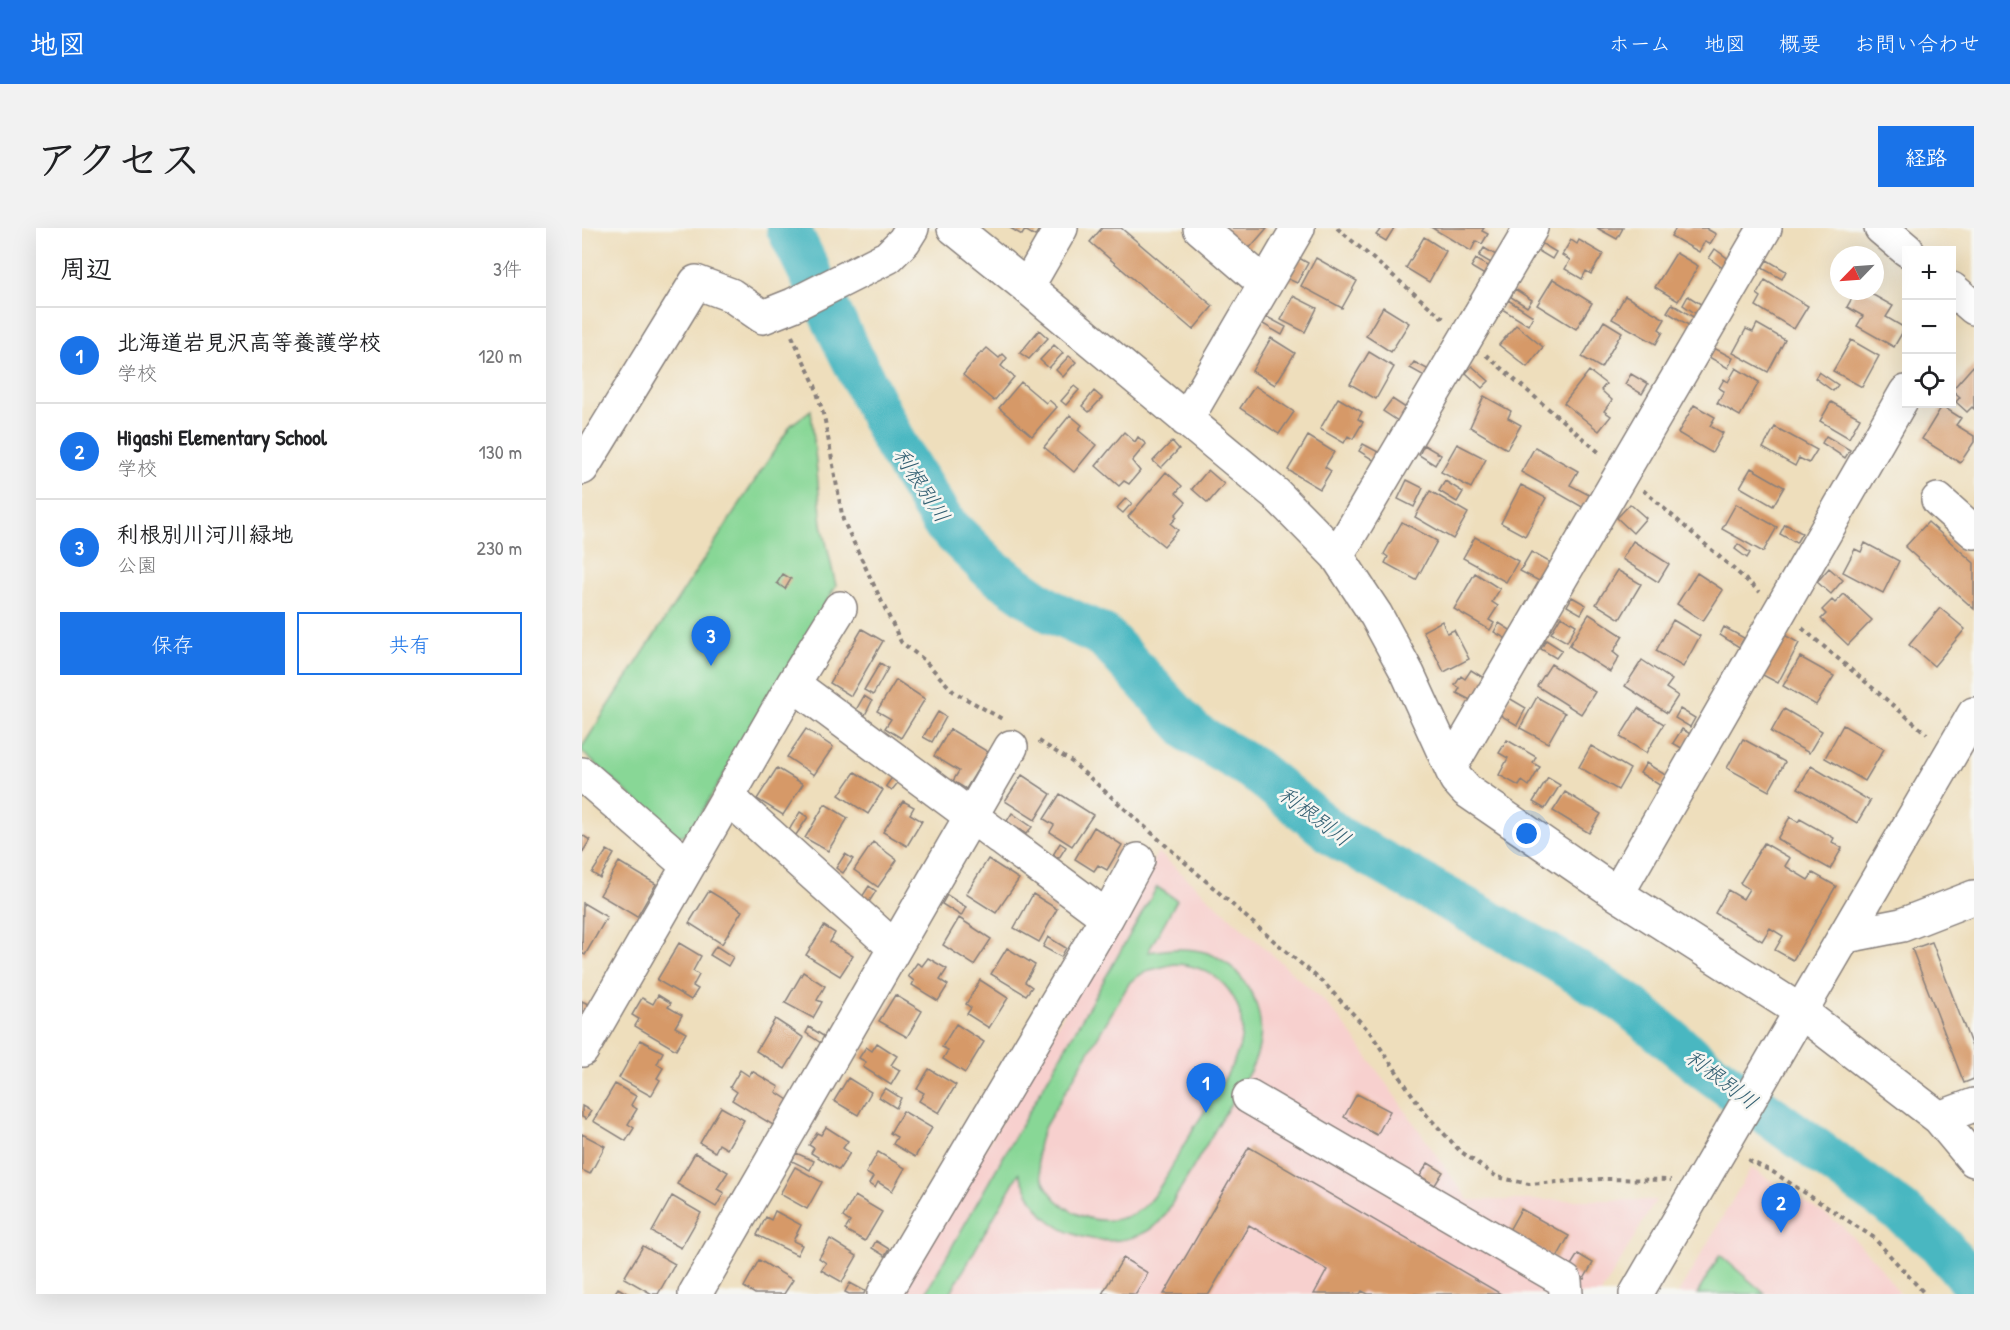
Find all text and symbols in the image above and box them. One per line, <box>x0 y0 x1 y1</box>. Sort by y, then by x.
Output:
text: 地図 <box>30 25 86 63</box>
text: ホーム <box>1609 29 1671 58</box>
text: 地図 <box>1704 29 1746 58</box>
text: 概要 <box>1779 29 1821 58</box>
text: お問い合わせ <box>1854 29 1980 58</box>
button: 経路 <box>1878 126 1974 187</box>
text: アクセス <box>36 130 201 187</box>
north arrow <box>1830 246 1884 300</box>
map controls <box>1902 246 1956 408</box>
button: + <box>1902 246 1956 300</box>
text: 周辺 <box>60 251 112 286</box>
text: 3件 <box>493 255 522 282</box>
button: − <box>1902 300 1956 354</box>
text: 北海道岩見沢高等養護学校 <box>117 327 381 357</box>
text: 1 <box>76 342 83 369</box>
text: 120 m <box>478 342 522 369</box>
button: locate <box>1902 354 1956 408</box>
text: 学校 <box>117 359 157 386</box>
text: Higashi Elementary School <box>117 422 327 452</box>
text: 2 <box>75 438 84 465</box>
text: 130 m <box>479 438 522 465</box>
water label: 利根別川 <box>887 442 957 528</box>
text: 学校 <box>117 454 157 481</box>
text: 利根別川河川緑地 <box>117 519 293 549</box>
text: 3 <box>75 534 84 561</box>
text: 230 m <box>477 534 522 561</box>
text: 公園 <box>117 551 157 578</box>
button: 保存 <box>60 612 285 675</box>
button: 共有 <box>297 612 522 675</box>
pin: 3 <box>692 616 730 666</box>
water label: 利根別川 <box>1273 779 1357 853</box>
your location <box>1512 819 1541 848</box>
water label: 利根別川 <box>1680 1042 1764 1116</box>
pin: 1 <box>1186 1064 1226 1113</box>
pin: 2 <box>1762 1184 1800 1233</box>

